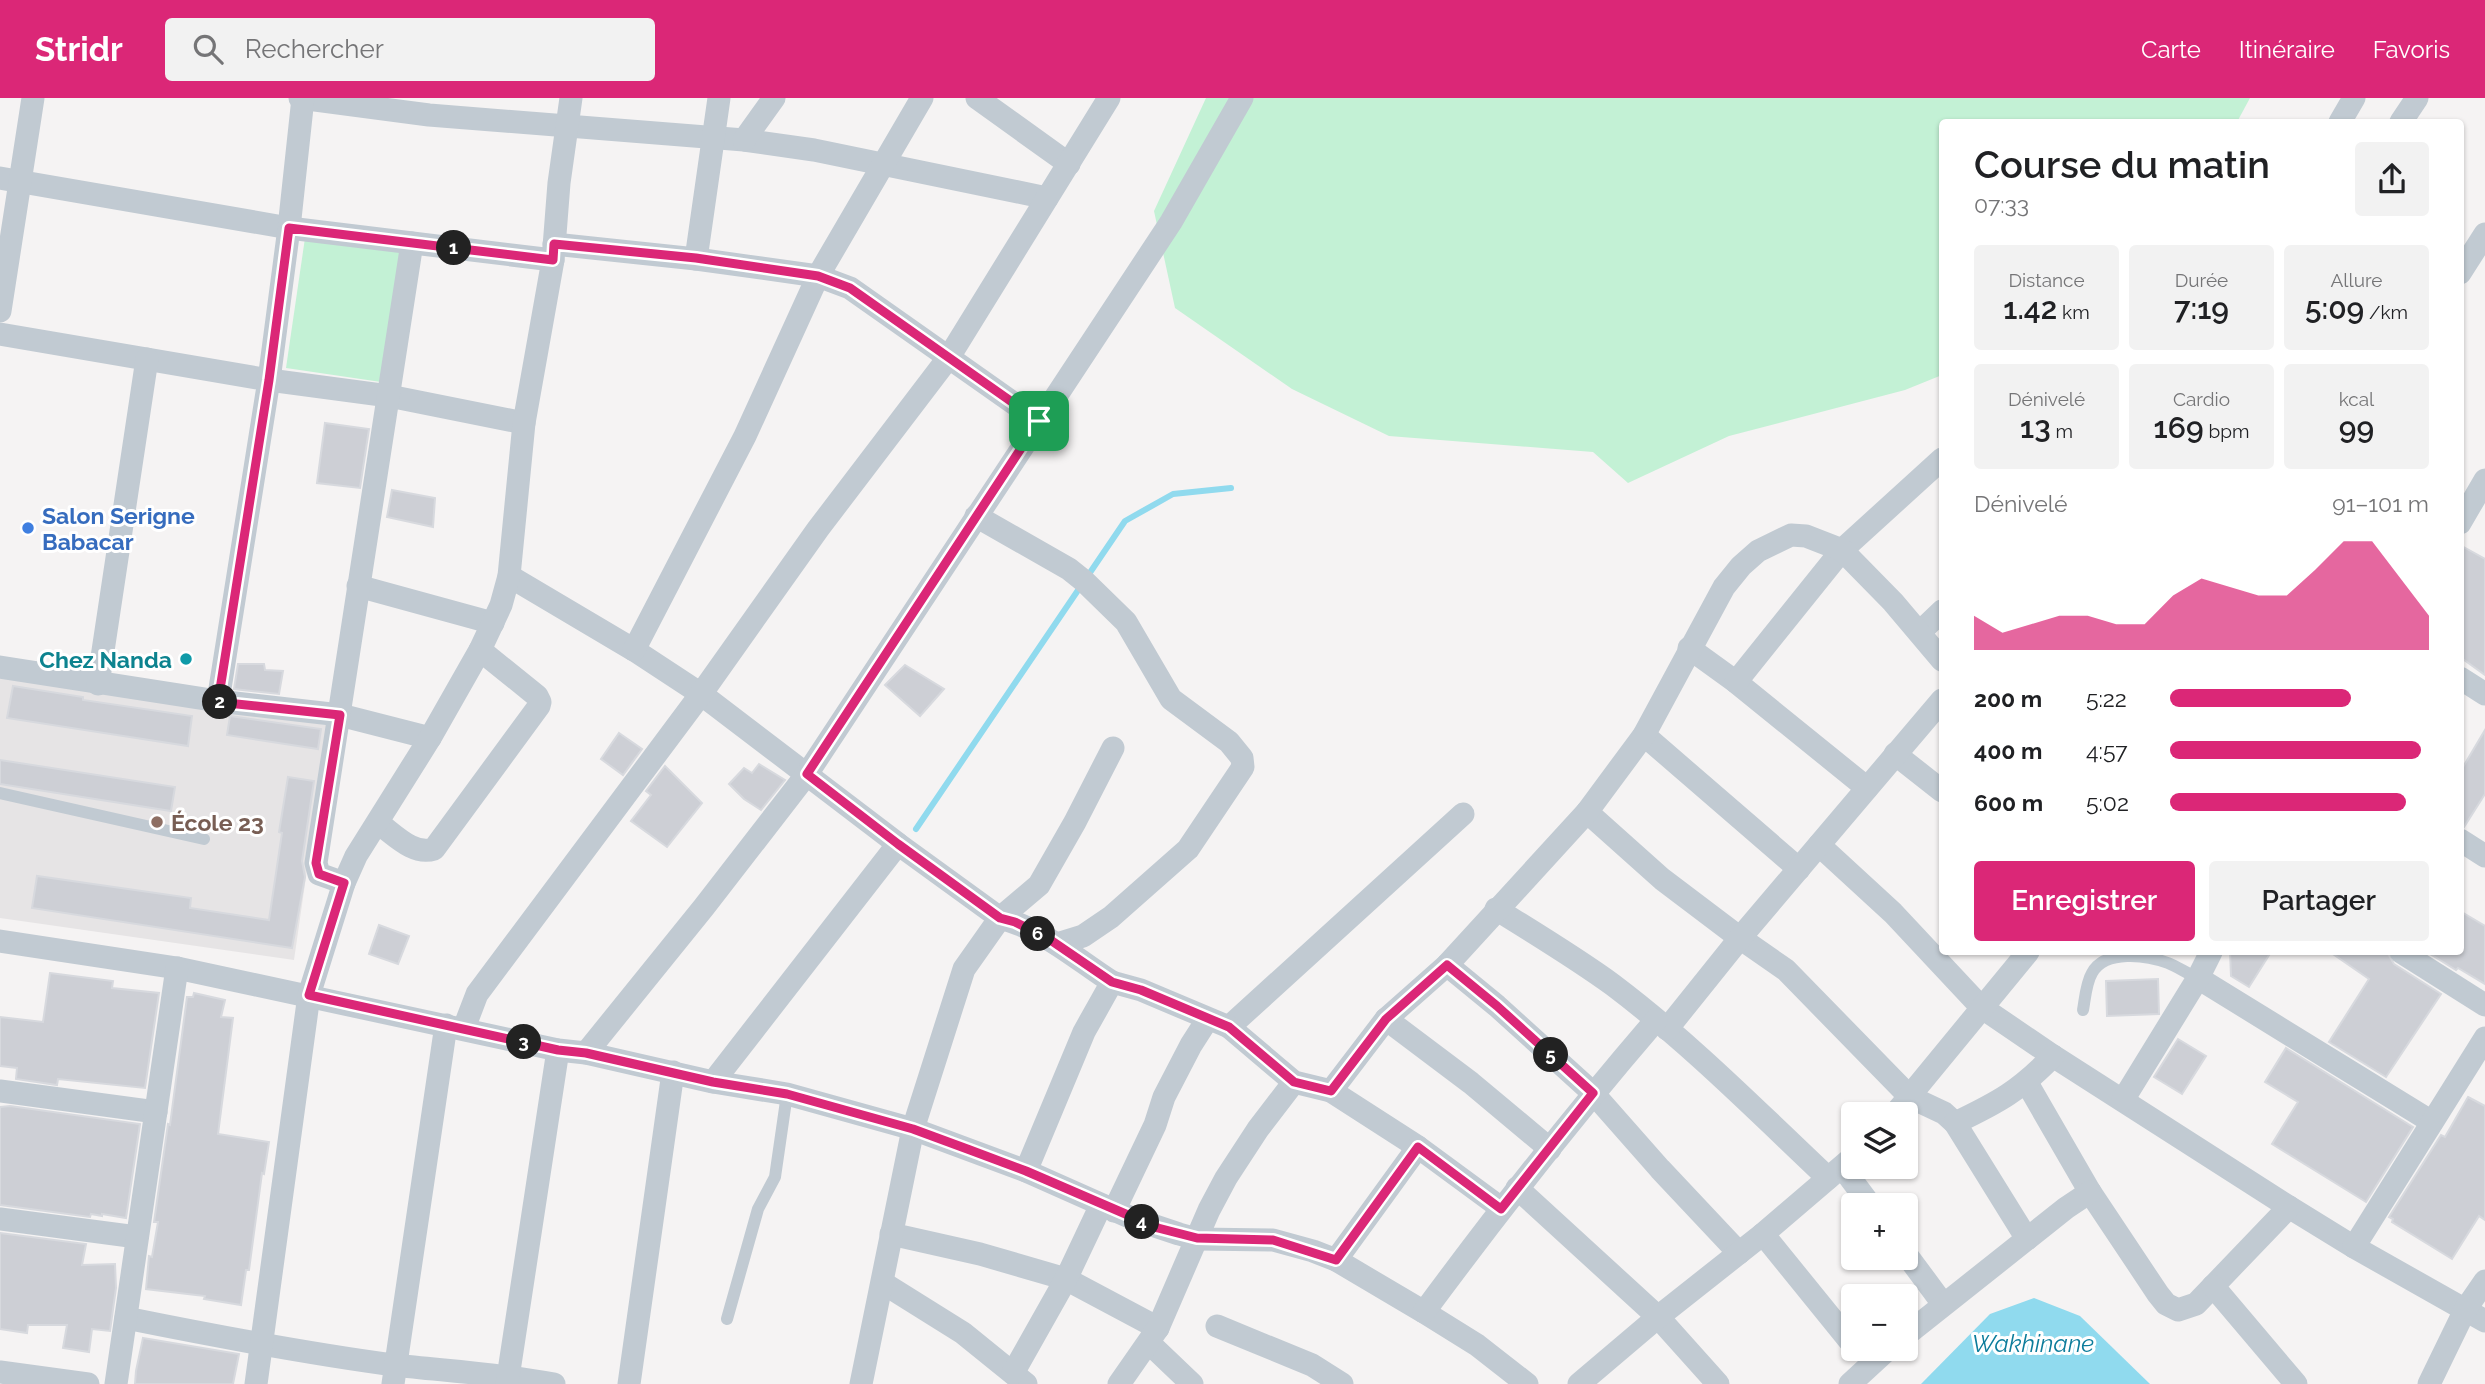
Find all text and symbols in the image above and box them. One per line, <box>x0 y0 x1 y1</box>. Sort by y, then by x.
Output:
search box <box>165 18 655 81</box>
text: Stridr <box>35 30 123 69</box>
icon: search <box>189 30 227 68</box>
text: Rechercher <box>245 34 384 64</box>
text: Carte <box>2141 35 2201 64</box>
text: Itinéraire <box>2239 35 2335 64</box>
text: Favoris <box>2373 35 2450 64</box>
text: Course du matin <box>1974 142 2270 187</box>
button: share <box>2355 142 2429 216</box>
text: 07:33 <box>1974 191 2029 218</box>
pin: 1 <box>436 230 472 266</box>
text: 1 <box>449 236 458 258</box>
text: Distance <box>2008 269 2085 291</box>
text: Durée <box>2175 269 2228 291</box>
text: Allure <box>2331 269 2382 291</box>
text: 1.42 <box>2003 291 2057 326</box>
text: 7:19 <box>2174 291 2229 326</box>
text: 5:09 <box>2305 291 2364 326</box>
text: km <box>2057 301 2090 323</box>
text: /km <box>2364 301 2408 323</box>
text: Dénivelé <box>2008 388 2085 410</box>
text: Cardio <box>2173 388 2230 410</box>
text: kcal <box>2339 388 2374 410</box>
pin <box>1009 391 1069 451</box>
icon: arrive <box>1020 402 1058 440</box>
text: 13 <box>2020 410 2051 445</box>
text: 169 <box>2154 410 2204 445</box>
text: 99 <box>2339 410 2374 445</box>
text: m <box>2051 420 2073 442</box>
text: bpm <box>2204 420 2249 442</box>
text: Dénivelé <box>1974 490 2067 517</box>
text: 91–101 m <box>2332 490 2429 517</box>
place label: Salon Serigne Babacar <box>42 502 195 555</box>
marker: Salon Serigne Babacar <box>20 520 36 536</box>
place label: Chez Nanda <box>39 646 172 673</box>
marker: Chez Nanda <box>178 651 194 667</box>
pin: 2 <box>202 684 238 720</box>
text: 200 m <box>1974 685 2042 712</box>
text: 5:22 <box>2086 685 2127 712</box>
text: 2 <box>214 690 225 712</box>
text: 400 m <box>1974 737 2042 764</box>
text: 4:57 <box>2086 737 2128 764</box>
text: 600 m <box>1974 789 2043 816</box>
text: 5:02 <box>2086 789 2129 816</box>
place label: École 23 <box>171 809 264 836</box>
marker: École 23 <box>149 814 165 830</box>
button: Enregistrer <box>1974 861 2195 941</box>
button: Partager <box>2209 861 2429 941</box>
pin: 6 <box>1020 916 1056 952</box>
text: 6 <box>1032 922 1043 944</box>
pin: 3 <box>506 1024 542 1060</box>
text: 3 <box>518 1030 529 1052</box>
pin: 5 <box>1534 1038 1568 1072</box>
text: 5 <box>1545 1043 1556 1065</box>
map controls <box>1841 1102 1918 1361</box>
button: layers <box>1841 1102 1918 1179</box>
button: + <box>1841 1193 1918 1270</box>
pin: 4 <box>1124 1204 1160 1240</box>
text: 4 <box>1136 1210 1147 1232</box>
button: − <box>1841 1284 1918 1361</box>
water label: Wakhinane <box>1972 1329 2094 1358</box>

